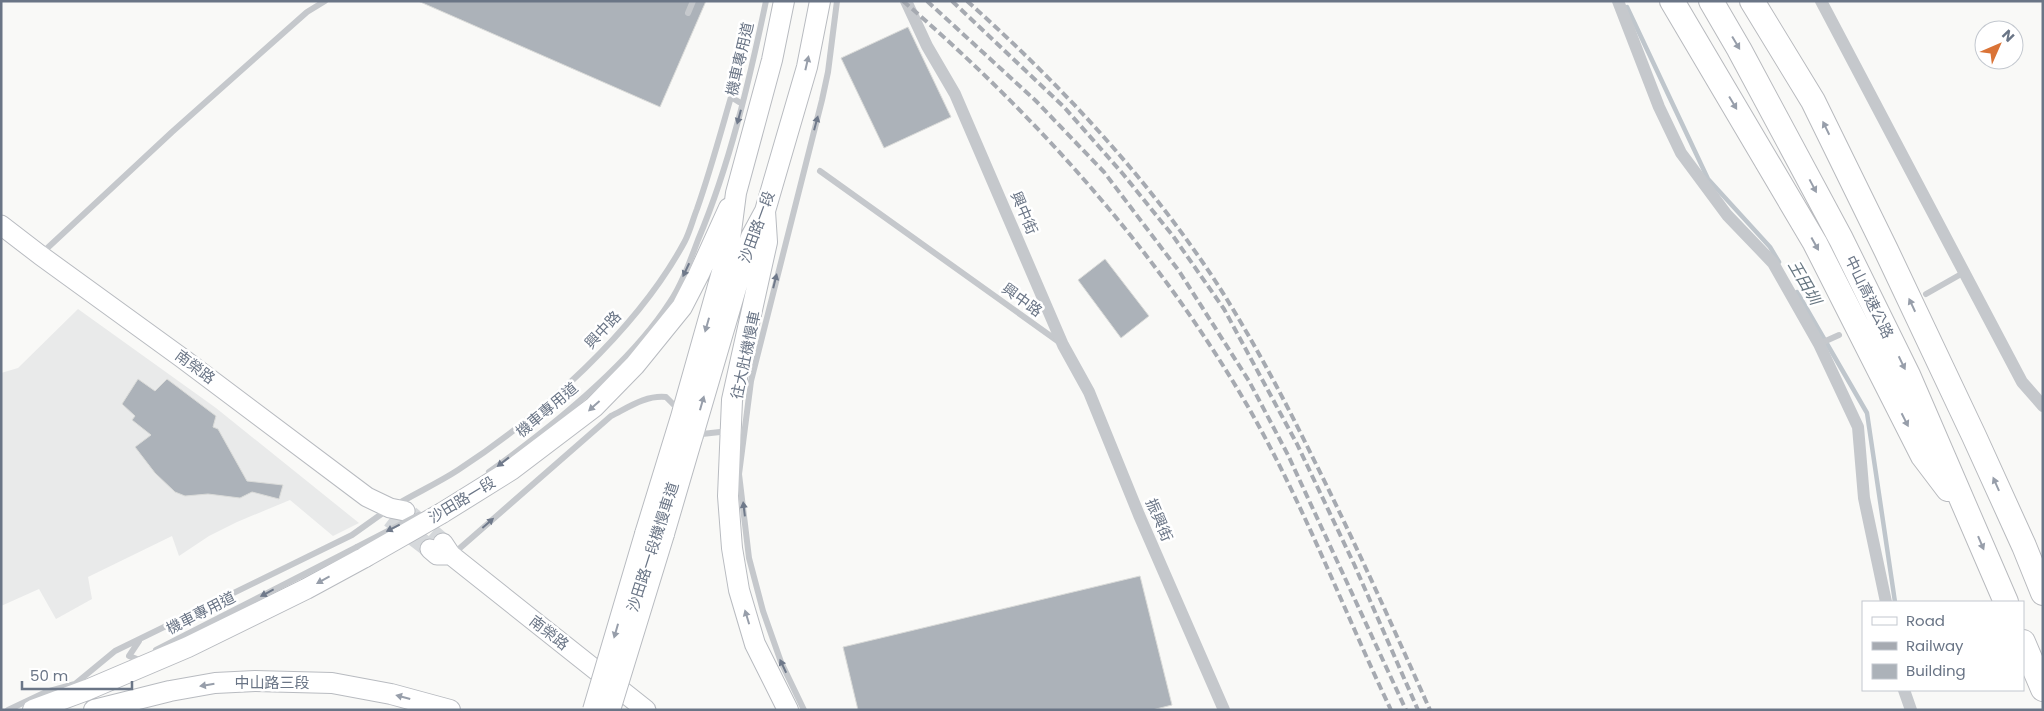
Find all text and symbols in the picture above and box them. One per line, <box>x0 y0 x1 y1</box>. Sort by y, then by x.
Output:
street label: 機車專用道 <box>721 20 758 98</box>
north arrow <box>1974 20 2024 70</box>
text: N <box>1997 25 2019 47</box>
one-way arrow <box>1732 36 1740 51</box>
one-way arrow <box>803 55 811 70</box>
one-way arrow <box>1729 97 1738 110</box>
one-way arrow <box>735 109 743 124</box>
one-way arrow <box>812 116 820 131</box>
one-way arrow <box>1821 120 1830 135</box>
one-way arrow <box>1808 180 1817 193</box>
street label: 沙田路一段 <box>734 188 779 266</box>
street label: 興中街 <box>1006 188 1043 238</box>
one-way arrow <box>1811 236 1819 251</box>
street label: 中山高速公路 <box>1840 252 1899 342</box>
water label: 王田圳 <box>1783 256 1828 311</box>
one-way arrow <box>681 263 689 277</box>
one-way arrow <box>771 273 779 288</box>
street label: 興中路 <box>998 278 1047 321</box>
one-way arrow <box>1908 298 1916 312</box>
street label: 興中路 <box>580 306 626 353</box>
street label: 往大肚機慢車 <box>726 309 765 401</box>
one-way arrow <box>703 318 711 333</box>
street label: 南榮路 <box>171 345 220 389</box>
one-way arrow <box>1898 355 1906 370</box>
street label: 機車專用道 <box>511 377 582 442</box>
one-way arrow <box>699 395 707 410</box>
one-way arrow <box>588 400 601 411</box>
one-way arrow <box>1901 412 1909 427</box>
one-way arrow <box>497 456 510 467</box>
street label: 沙田路一段 <box>424 471 499 528</box>
one-way arrow <box>1991 477 1999 491</box>
street label: 沙田路一段機慢車道 <box>622 479 683 614</box>
street label: 振興街 <box>1141 495 1178 545</box>
one-way arrow <box>740 501 748 517</box>
one-way arrow <box>482 518 495 529</box>
one-way arrow <box>386 524 400 532</box>
one-way arrow <box>1978 536 1986 550</box>
one-way arrow <box>315 576 330 584</box>
street label: 機車專用道 <box>163 586 239 639</box>
one-way arrow <box>260 589 274 597</box>
legend <box>1862 601 2024 691</box>
street label: 南榮路 <box>525 610 574 655</box>
one-way arrow <box>743 610 751 625</box>
text: Road <box>1906 610 1945 631</box>
one-way arrow <box>612 624 620 639</box>
text: Railway <box>1906 635 1964 656</box>
scale bar <box>22 658 132 690</box>
one-way arrow <box>778 659 786 673</box>
text: Building <box>1906 660 1966 681</box>
text: 50 m <box>30 665 68 686</box>
street label: 中山路三段 <box>234 672 310 693</box>
one-way arrow <box>198 681 214 689</box>
one-way arrow <box>395 692 410 700</box>

